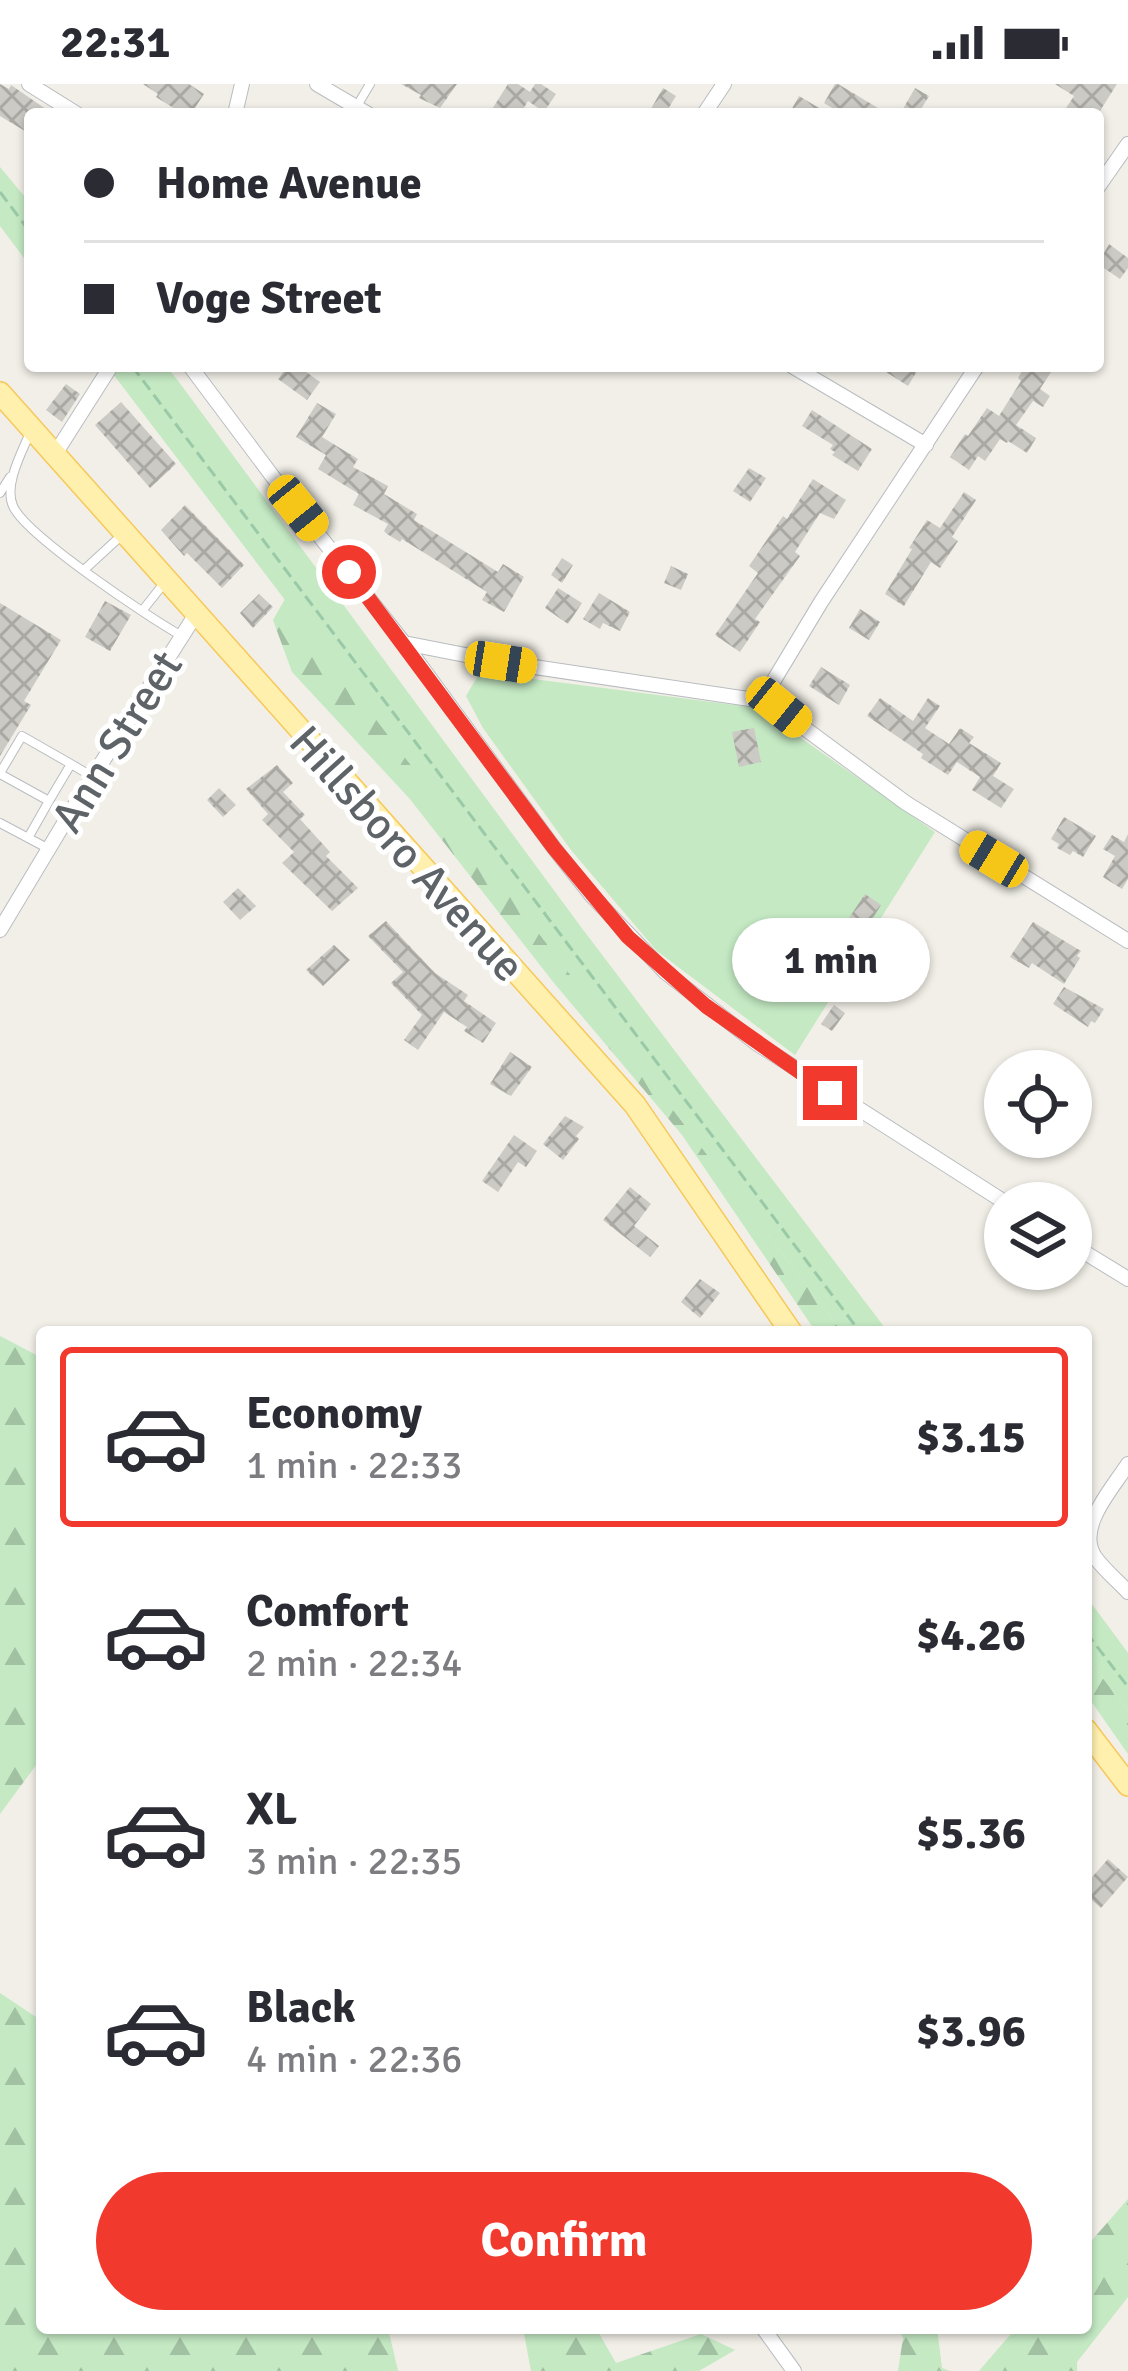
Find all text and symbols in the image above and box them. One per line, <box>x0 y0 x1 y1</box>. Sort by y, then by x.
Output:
text: 22:31 <box>60 15 170 70</box>
text: Home Avenue <box>156 156 422 211</box>
text: Voge Street <box>156 271 382 326</box>
car <box>261 469 335 547</box>
route start <box>322 545 376 599</box>
car <box>463 639 539 685</box>
street label: Ann Street <box>40 641 195 843</box>
car <box>740 670 818 744</box>
street label: Hillsboro Avenue <box>278 715 536 993</box>
car <box>954 825 1034 893</box>
callout: 1 min <box>731 919 929 1003</box>
text: 1 min <box>784 936 878 984</box>
map controls <box>984 1050 1092 1290</box>
button: locate <box>984 1050 1092 1158</box>
route end <box>803 1066 857 1120</box>
button: layers <box>984 1182 1092 1290</box>
icon: car <box>102 1383 210 1491</box>
text: Economy <box>246 1386 422 1441</box>
text: $3.15 <box>916 1410 1026 1465</box>
text: 1 min · 22:33 <box>246 1441 462 1489</box>
icon: car <box>102 1581 210 1689</box>
text: Comfort <box>246 1584 409 1639</box>
text: $4.26 <box>916 1608 1026 1663</box>
text: 2 min · 22:34 <box>246 1639 462 1687</box>
icon: car <box>102 1779 210 1887</box>
text: XL <box>246 1782 297 1837</box>
text: $5.36 <box>916 1806 1026 1861</box>
text: 3 min · 22:35 <box>246 1837 462 1885</box>
icon: car <box>102 1977 210 2085</box>
text: Black <box>246 1980 356 2035</box>
text: $3.96 <box>916 2004 1026 2059</box>
text: 4 min · 22:36 <box>246 2035 462 2083</box>
button: Confirm <box>96 2172 1032 2310</box>

